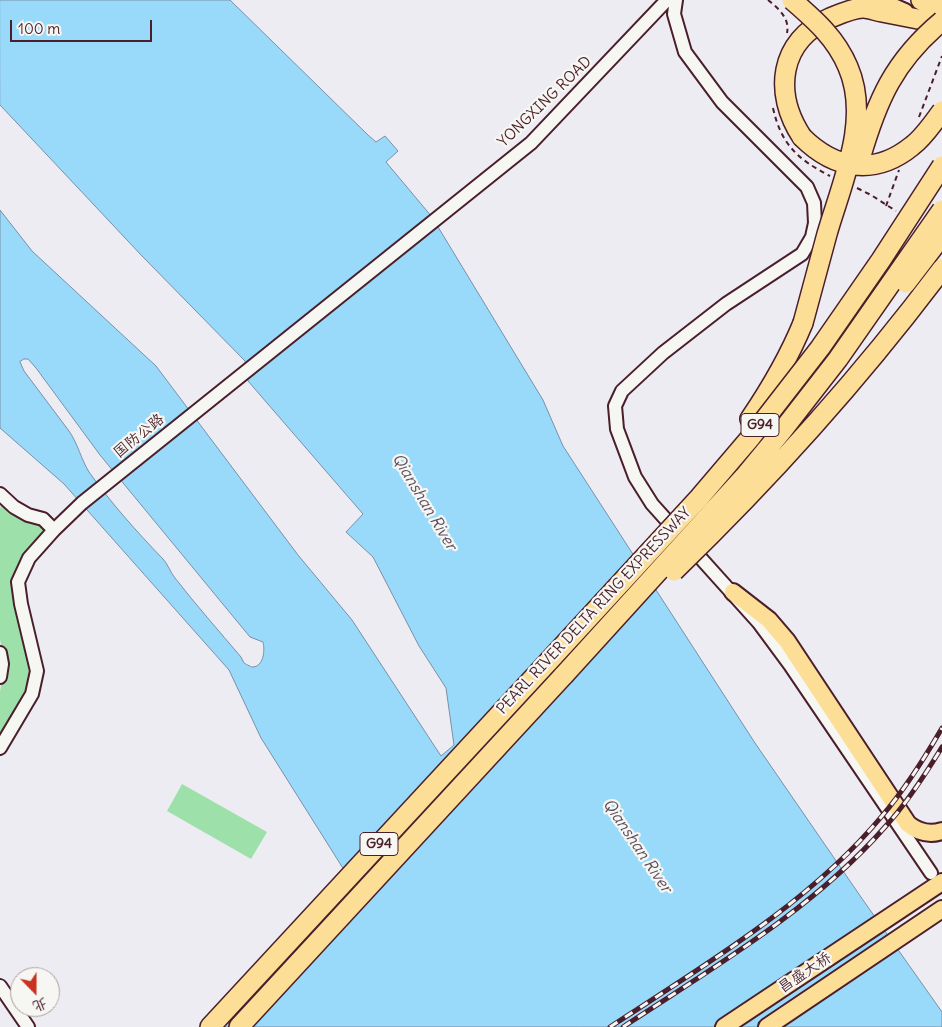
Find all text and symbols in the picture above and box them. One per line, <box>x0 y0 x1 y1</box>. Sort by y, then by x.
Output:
scale bar <box>12 10 155 42</box>
text: 100 m <box>18 19 60 38</box>
street label: YONGXING ROAD <box>495 53 595 151</box>
street label: 国防公路 <box>110 410 168 462</box>
road number: G94 <box>741 414 779 436</box>
water label: Qianshan River <box>388 450 460 554</box>
street label: PEARL RIVER DELTA RING EXPRESSWAY <box>493 504 695 718</box>
water label: Qianshan River <box>598 795 676 897</box>
road number: G94 <box>360 832 398 856</box>
street label: 昌盛大桥 <box>775 949 835 997</box>
north arrow <box>10 967 60 1017</box>
text: 北 <box>30 994 50 1016</box>

